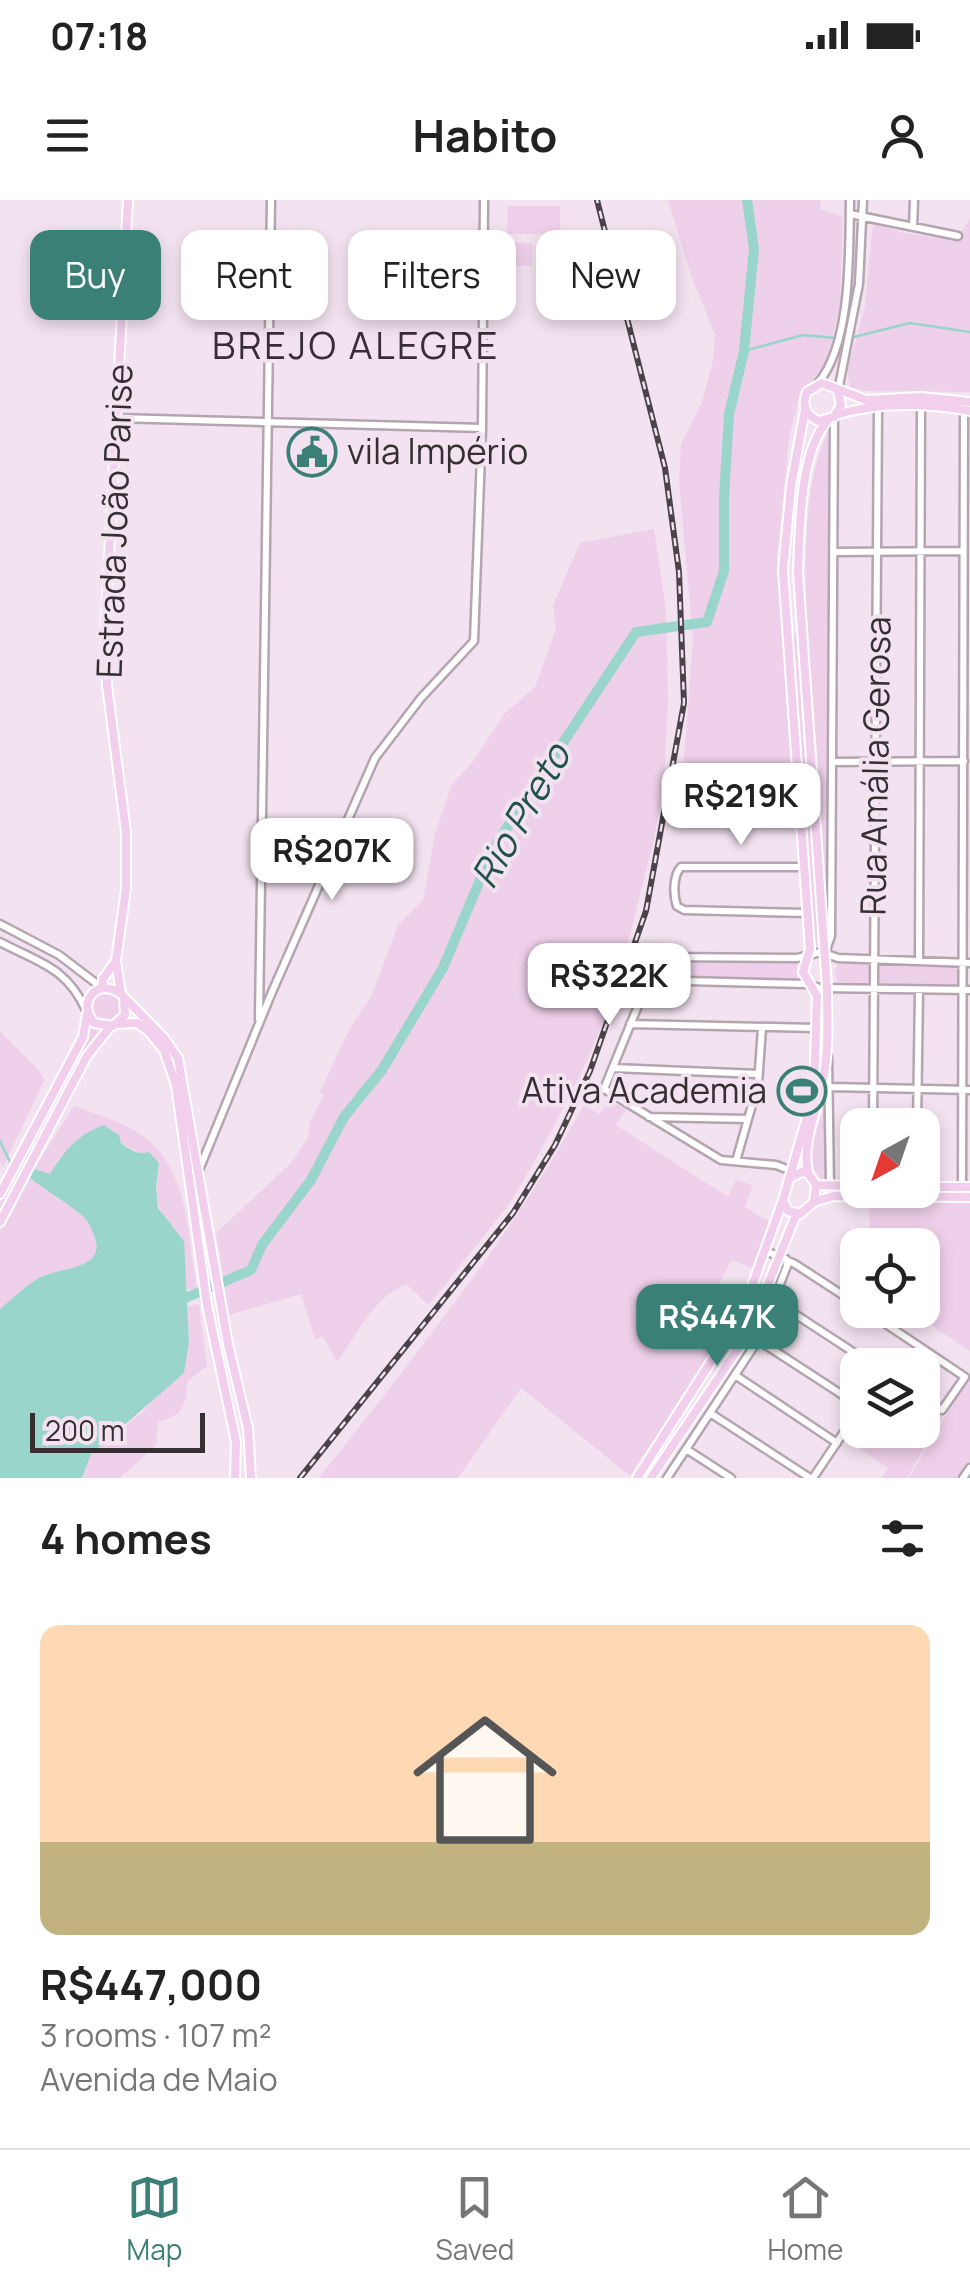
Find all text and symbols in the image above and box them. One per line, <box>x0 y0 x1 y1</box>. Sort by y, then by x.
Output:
text: 07:18 <box>50 9 148 61</box>
text: Habito <box>413 104 557 166</box>
icon: menu <box>40 108 95 163</box>
icon: person <box>875 108 930 163</box>
chip: Buy <box>30 230 161 320</box>
chip: Rent <box>181 230 328 320</box>
chip: Filters <box>348 230 516 320</box>
chip: New <box>536 230 676 320</box>
district label: BREJO ALEGRE <box>212 318 500 370</box>
street label: Estrada João Parise <box>85 363 143 679</box>
public building icon: vila Império <box>286 426 338 478</box>
place label: vila Império <box>347 427 528 475</box>
street label: Rua Amália Gerosa <box>848 616 902 916</box>
water label: Rio Preto <box>457 731 583 897</box>
pin: R$219K <box>660 763 822 848</box>
text: R$219K <box>684 773 798 817</box>
pin: R$207K <box>251 818 413 903</box>
text: R$207K <box>272 828 392 872</box>
pin: R$322K <box>528 943 690 1028</box>
text: R$322K <box>550 953 668 997</box>
sports icon: Ativa Academia <box>776 1065 828 1117</box>
place label: Ativa Academia <box>521 1066 767 1114</box>
north arrow <box>840 1108 940 1208</box>
map controls <box>840 1108 940 1448</box>
button: locate <box>840 1228 940 1328</box>
pin: R$447K <box>636 1284 798 1369</box>
text: R$447K <box>658 1294 776 1338</box>
button: layers <box>840 1348 940 1448</box>
scale bar <box>30 1408 205 1452</box>
text: 200 m <box>45 1411 124 1449</box>
text: 4 homes <box>40 1509 212 1567</box>
icon: filters <box>875 1511 930 1566</box>
icon: home <box>395 1690 575 1870</box>
text: R$447,000 <box>40 1955 262 2013</box>
text: 3 rooms · 107 m² <box>40 2013 272 2057</box>
text: Avenida de Maio <box>40 2057 278 2101</box>
tab: Map <box>127 2170 182 2268</box>
tab: Saved <box>436 2170 514 2268</box>
tab: Home <box>768 2170 843 2268</box>

